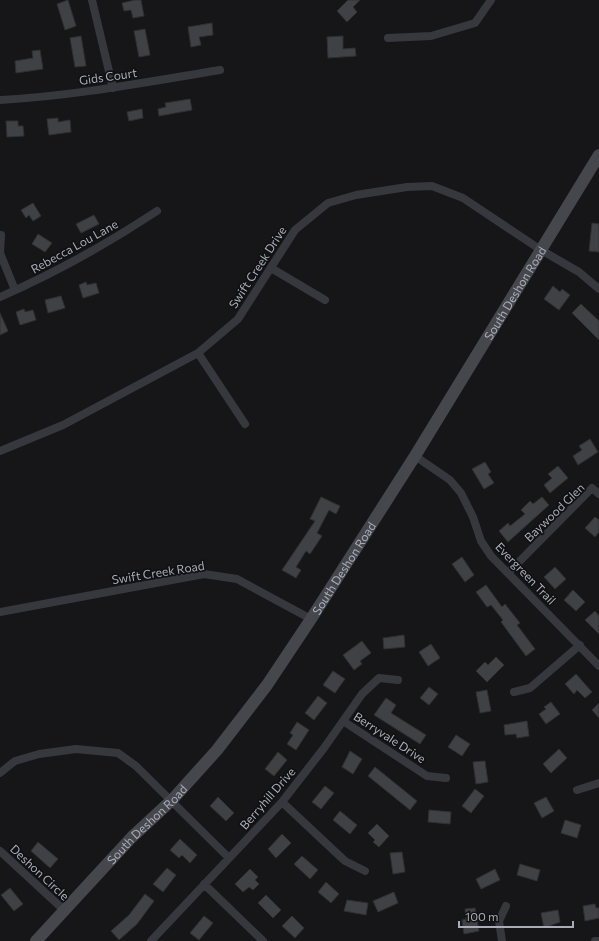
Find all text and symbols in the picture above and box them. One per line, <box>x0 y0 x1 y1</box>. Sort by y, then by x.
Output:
street label: Gids Court <box>78 65 138 87</box>
street label: Rebecca Lou Lane <box>28 216 120 276</box>
street label: Swift Creek Drive <box>225 223 289 311</box>
street label: South Deshon Road <box>481 244 549 342</box>
street label: Baywood Glen <box>521 480 587 544</box>
street label: South Deshon Road <box>309 519 378 617</box>
street label: Evergreen Trail <box>493 539 559 607</box>
street label: Swift Creek Road <box>111 558 205 586</box>
street label: Berryvale Drive <box>351 709 429 765</box>
street label: Berryhill Drive <box>236 764 298 832</box>
street label: South Deshon Road <box>104 782 190 867</box>
street label: Deshon Circle <box>8 841 72 903</box>
scale bar <box>459 903 573 929</box>
text: 100 m <box>465 909 499 923</box>

